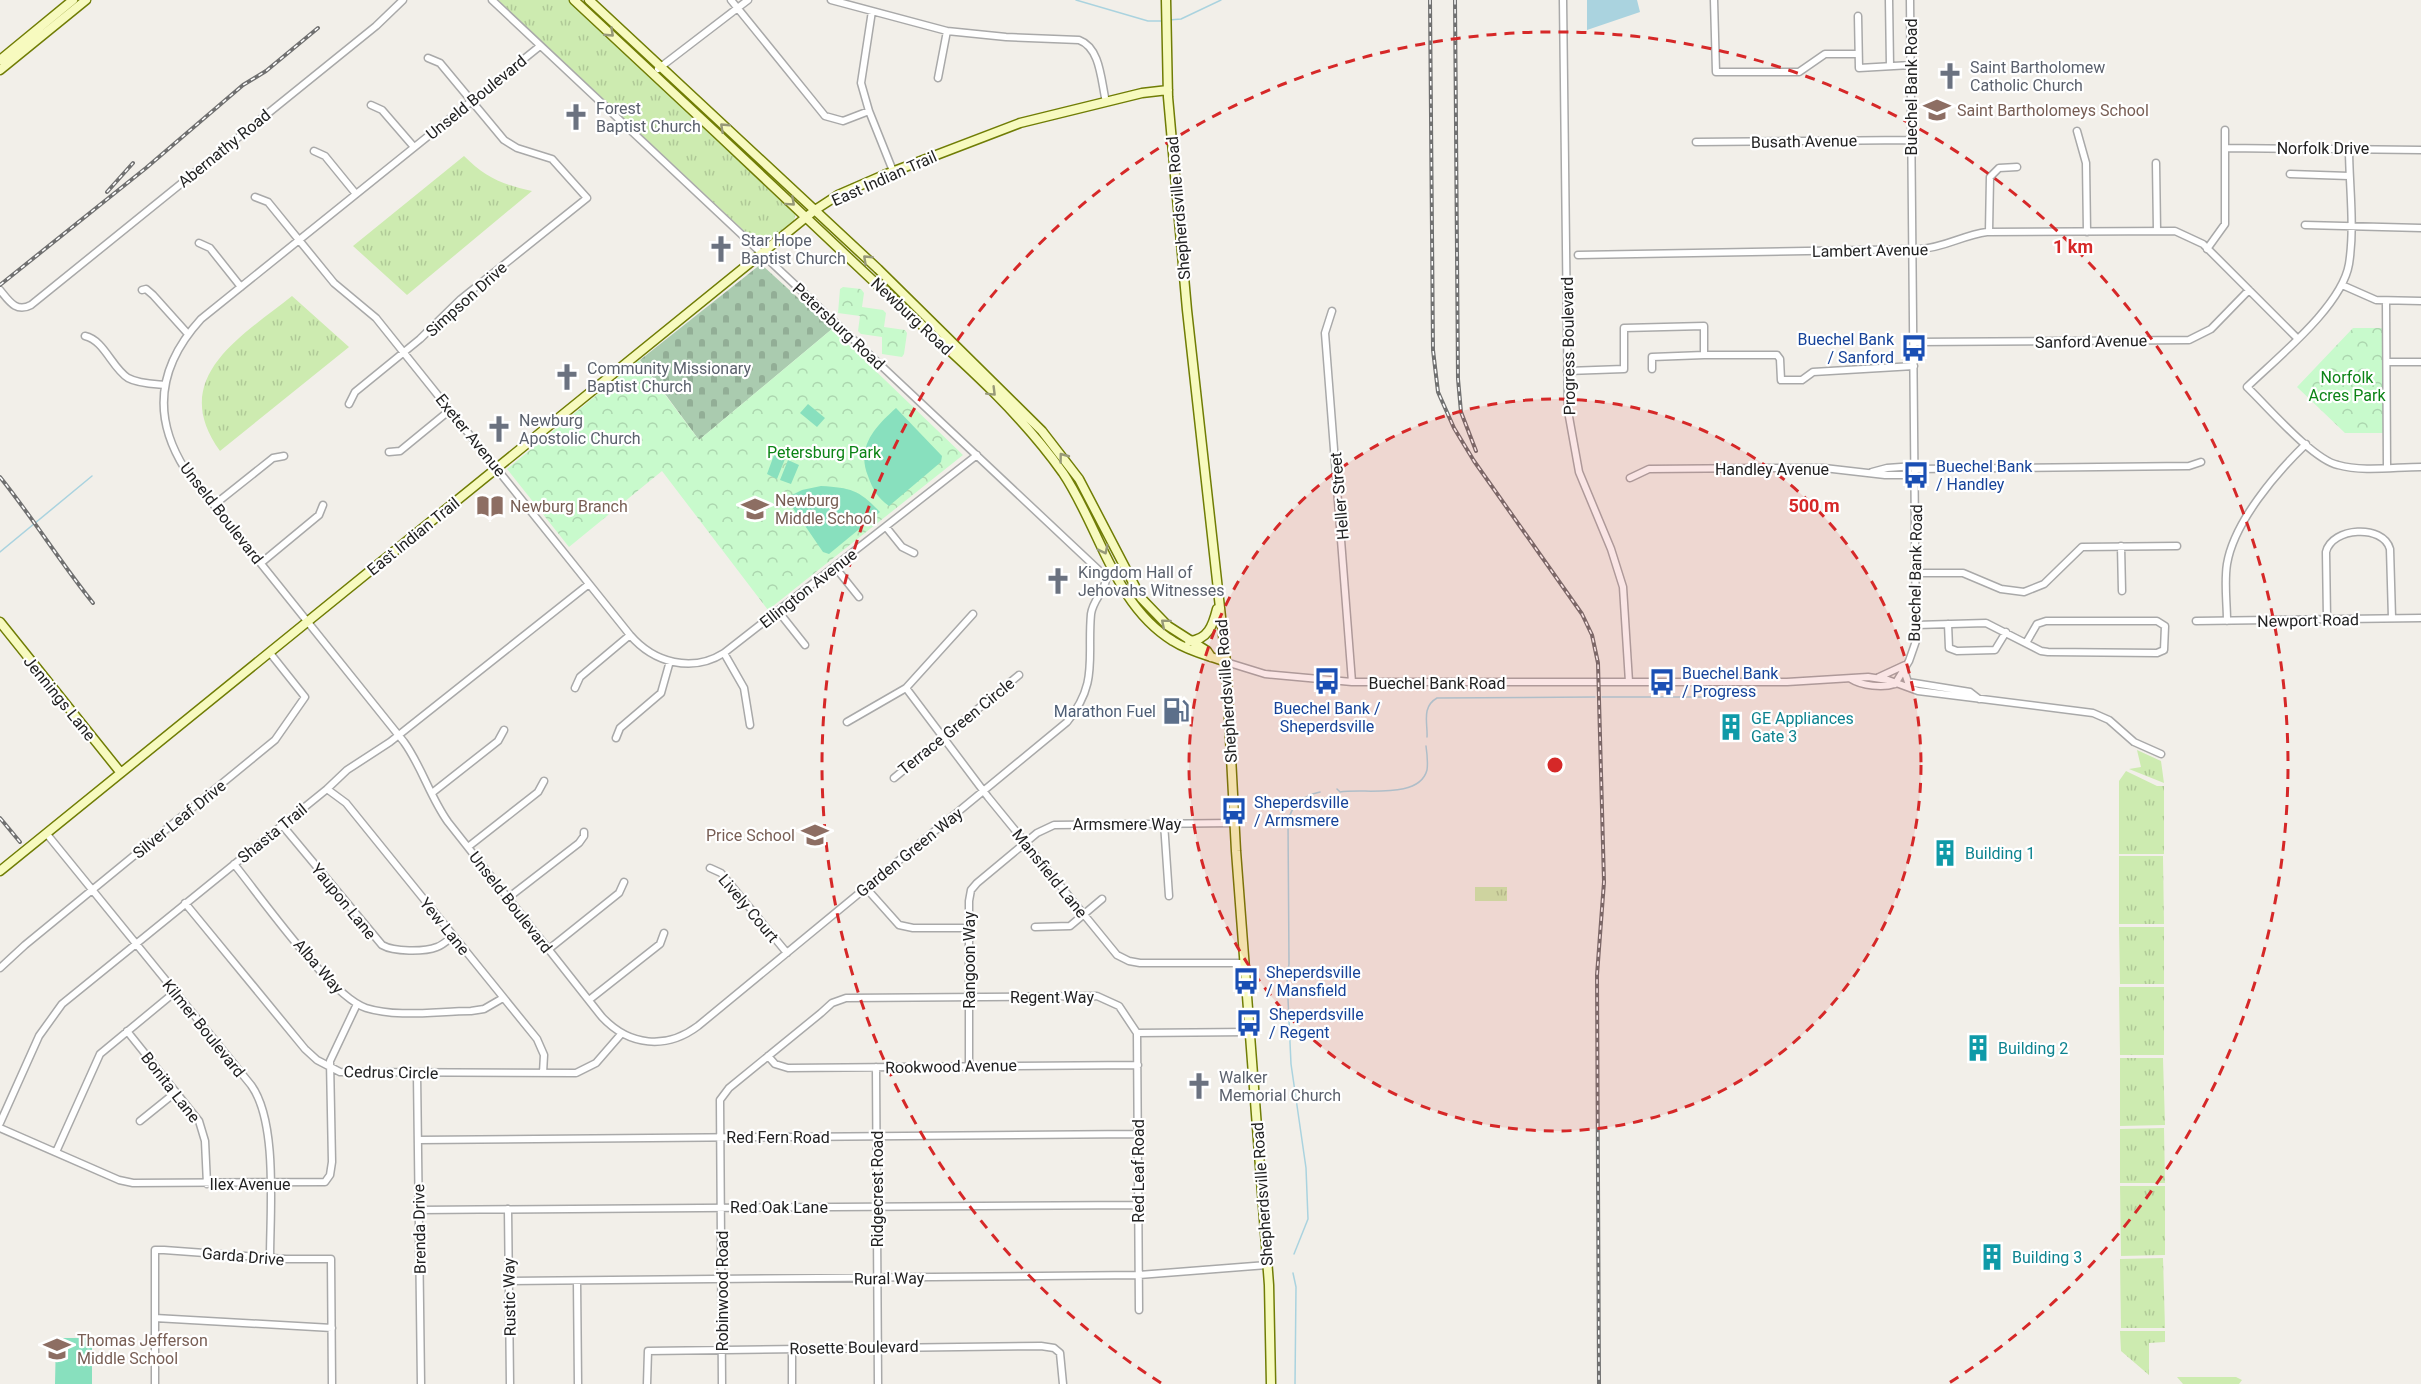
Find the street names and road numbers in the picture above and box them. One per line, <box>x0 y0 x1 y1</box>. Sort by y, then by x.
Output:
street label: Buechel Bank Road <box>1902 18 1921 156</box>
street label: Unseld Boulevard <box>422 51 530 144</box>
street label: Abernathy Road <box>174 105 274 191</box>
street label: Busath Avenue <box>1751 131 1857 152</box>
street label: Shepherdsville Road <box>1163 135 1194 281</box>
street label: Norfolk Drive <box>2277 139 2369 158</box>
street label: East Indian Trail <box>829 147 940 210</box>
street label: Lambert Avenue <box>1812 240 1928 261</box>
street label: Simpson Drive <box>422 258 511 341</box>
street label: Newburg Road <box>867 274 956 359</box>
street label: Progress Boulevard <box>1558 277 1579 415</box>
street label: Petersburg Road <box>789 279 889 374</box>
street label: Sanford Avenue <box>2035 331 2147 352</box>
street label: Exeter Avenue <box>432 390 510 480</box>
street label: Heller Street <box>1326 451 1353 541</box>
street label: Unseld Boulevard <box>176 459 267 568</box>
street label: Handley Avenue <box>1715 460 1829 479</box>
street label: East Indian Trail <box>363 493 463 579</box>
street label: Buechel Bank Road <box>1905 504 1926 642</box>
street label: Ellington Avenue <box>756 545 861 632</box>
street label: Newport Road <box>2257 610 2359 631</box>
street label: Shepherdsville Road <box>1212 618 1241 764</box>
street label: Jennings Lane <box>20 652 100 745</box>
street label: Terrace Green Circle <box>895 674 1018 779</box>
street label: Buechel Bank Road <box>1368 674 1506 693</box>
street label: Silver Leaf Drive <box>129 776 230 863</box>
street label: Shasta Trail <box>234 800 311 867</box>
street label: Garden Green Way <box>852 803 967 901</box>
street label: Armsmere Way <box>1073 815 1182 834</box>
street label: Mansfield Lane <box>1008 825 1091 922</box>
street label: Unseld Boulevard <box>465 848 556 957</box>
street label: Yaupon Lane <box>307 860 380 943</box>
street label: Lively Court <box>715 870 783 946</box>
street label: Yew Lane <box>416 894 473 959</box>
street label: Rangoon Way <box>960 911 979 1009</box>
street label: Alba Way <box>290 935 348 998</box>
street label: Kilmer Boulevard <box>158 975 249 1081</box>
street label: Regent Way <box>1010 988 1094 1007</box>
street label: Bonita Lane <box>137 1048 204 1126</box>
street label: Rookwood Avenue <box>885 1056 1017 1077</box>
street label: Cedrus Circle <box>343 1062 439 1083</box>
street label: Red Leaf Road <box>1129 1119 1148 1223</box>
street label: Shepherdsville Road <box>1248 1121 1277 1267</box>
street label: Red Fern Road <box>726 1128 830 1147</box>
street label: Ridgecrest Road <box>868 1131 887 1247</box>
street label: Ilex Avenue <box>210 1175 290 1194</box>
street label: Brenda Drive <box>409 1184 430 1274</box>
street label: Red Oak Lane <box>730 1198 828 1217</box>
street label: Robinwood Road <box>713 1231 732 1351</box>
street label: Garda Drive <box>201 1243 285 1270</box>
street label: Rustic Way <box>499 1257 520 1336</box>
street label: Rural Way <box>854 1268 925 1289</box>
street label: Rosette Boulevard <box>789 1337 919 1358</box>

